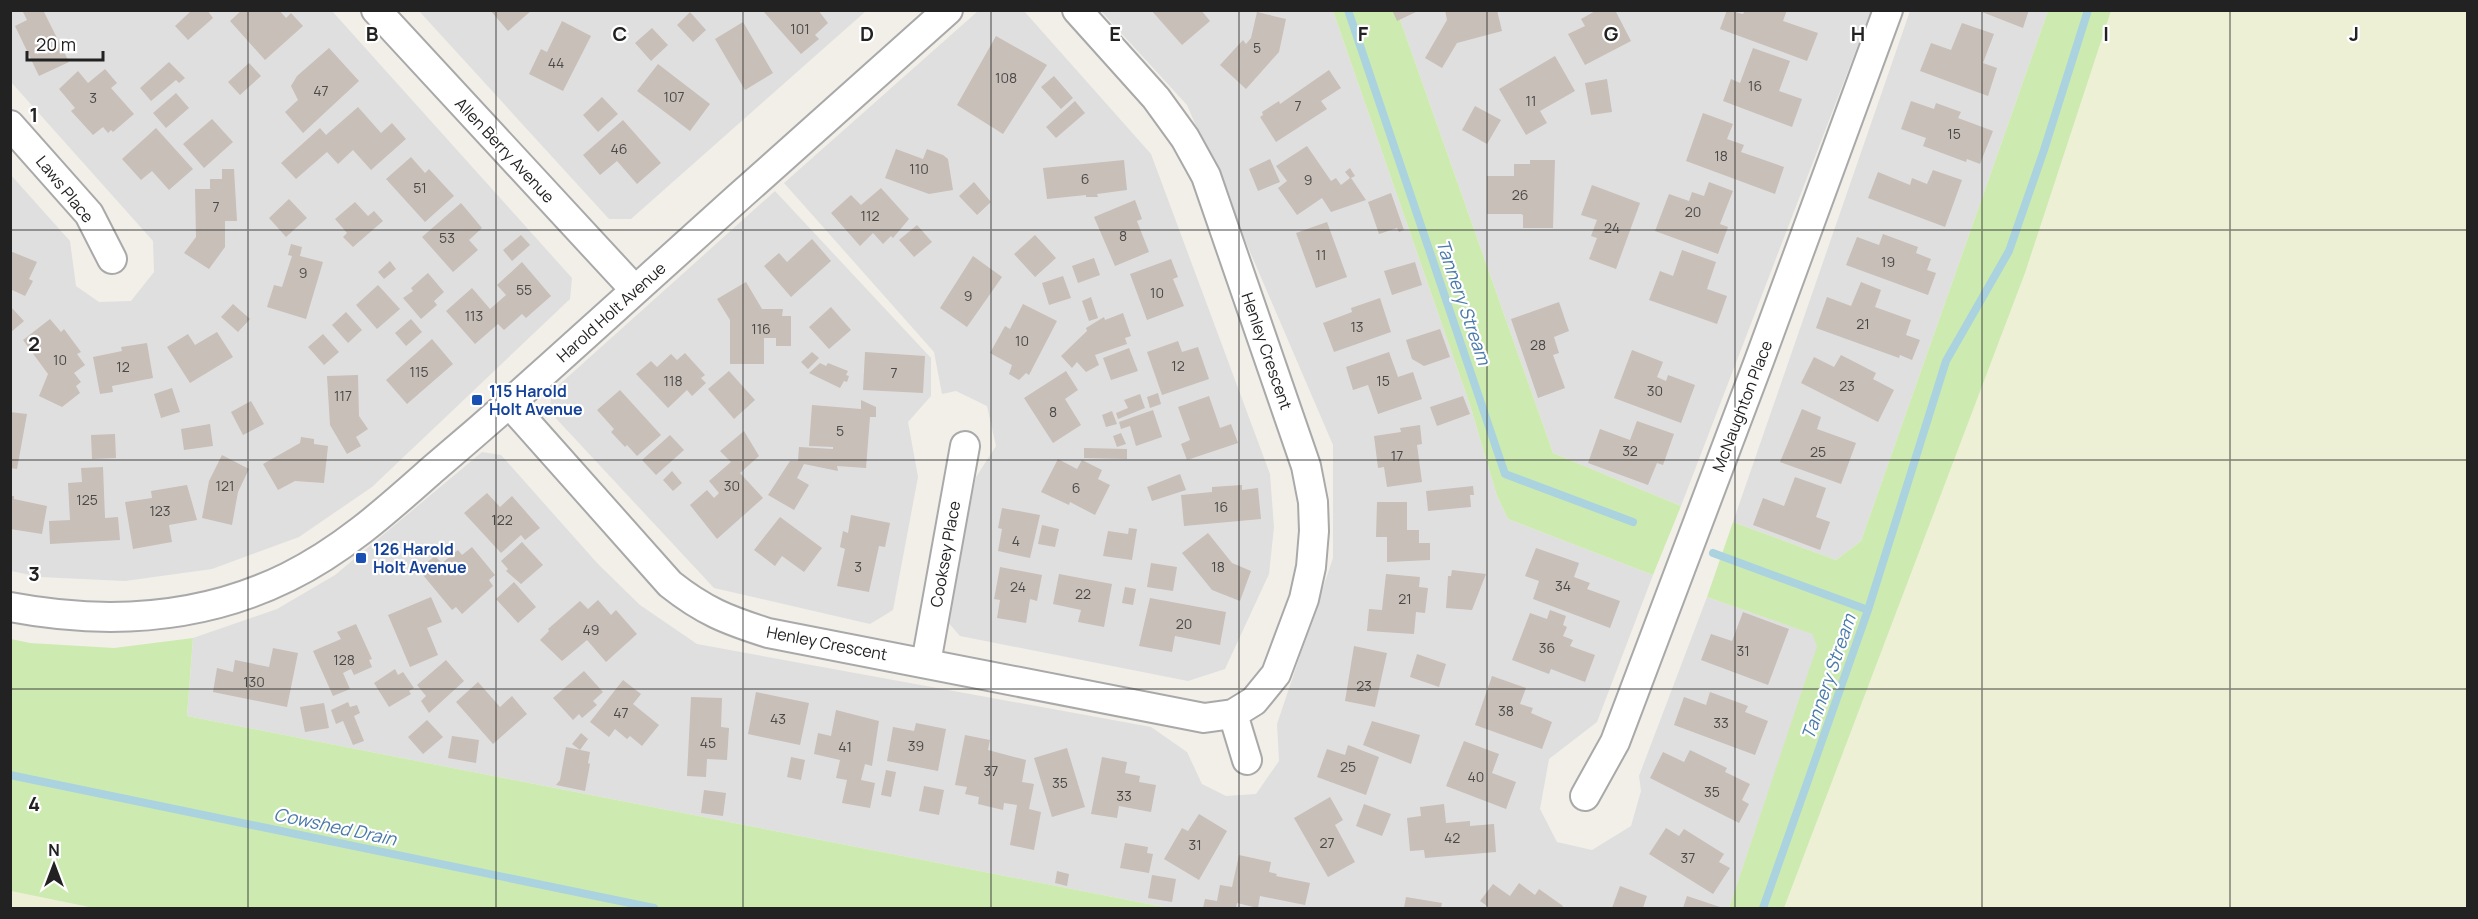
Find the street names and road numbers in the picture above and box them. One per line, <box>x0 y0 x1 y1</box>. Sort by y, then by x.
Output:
street label: Allen Berry Avenue <box>450 93 560 207</box>
street label: Laws Place <box>31 151 99 227</box>
street label: Harold Holt Avenue <box>552 257 670 367</box>
street label: Henley Crescent <box>1237 289 1297 413</box>
street label: McNaughton Place <box>1707 337 1777 475</box>
street label: Cooksey Place <box>925 499 965 609</box>
street label: Henley Crescent <box>765 621 889 665</box>

